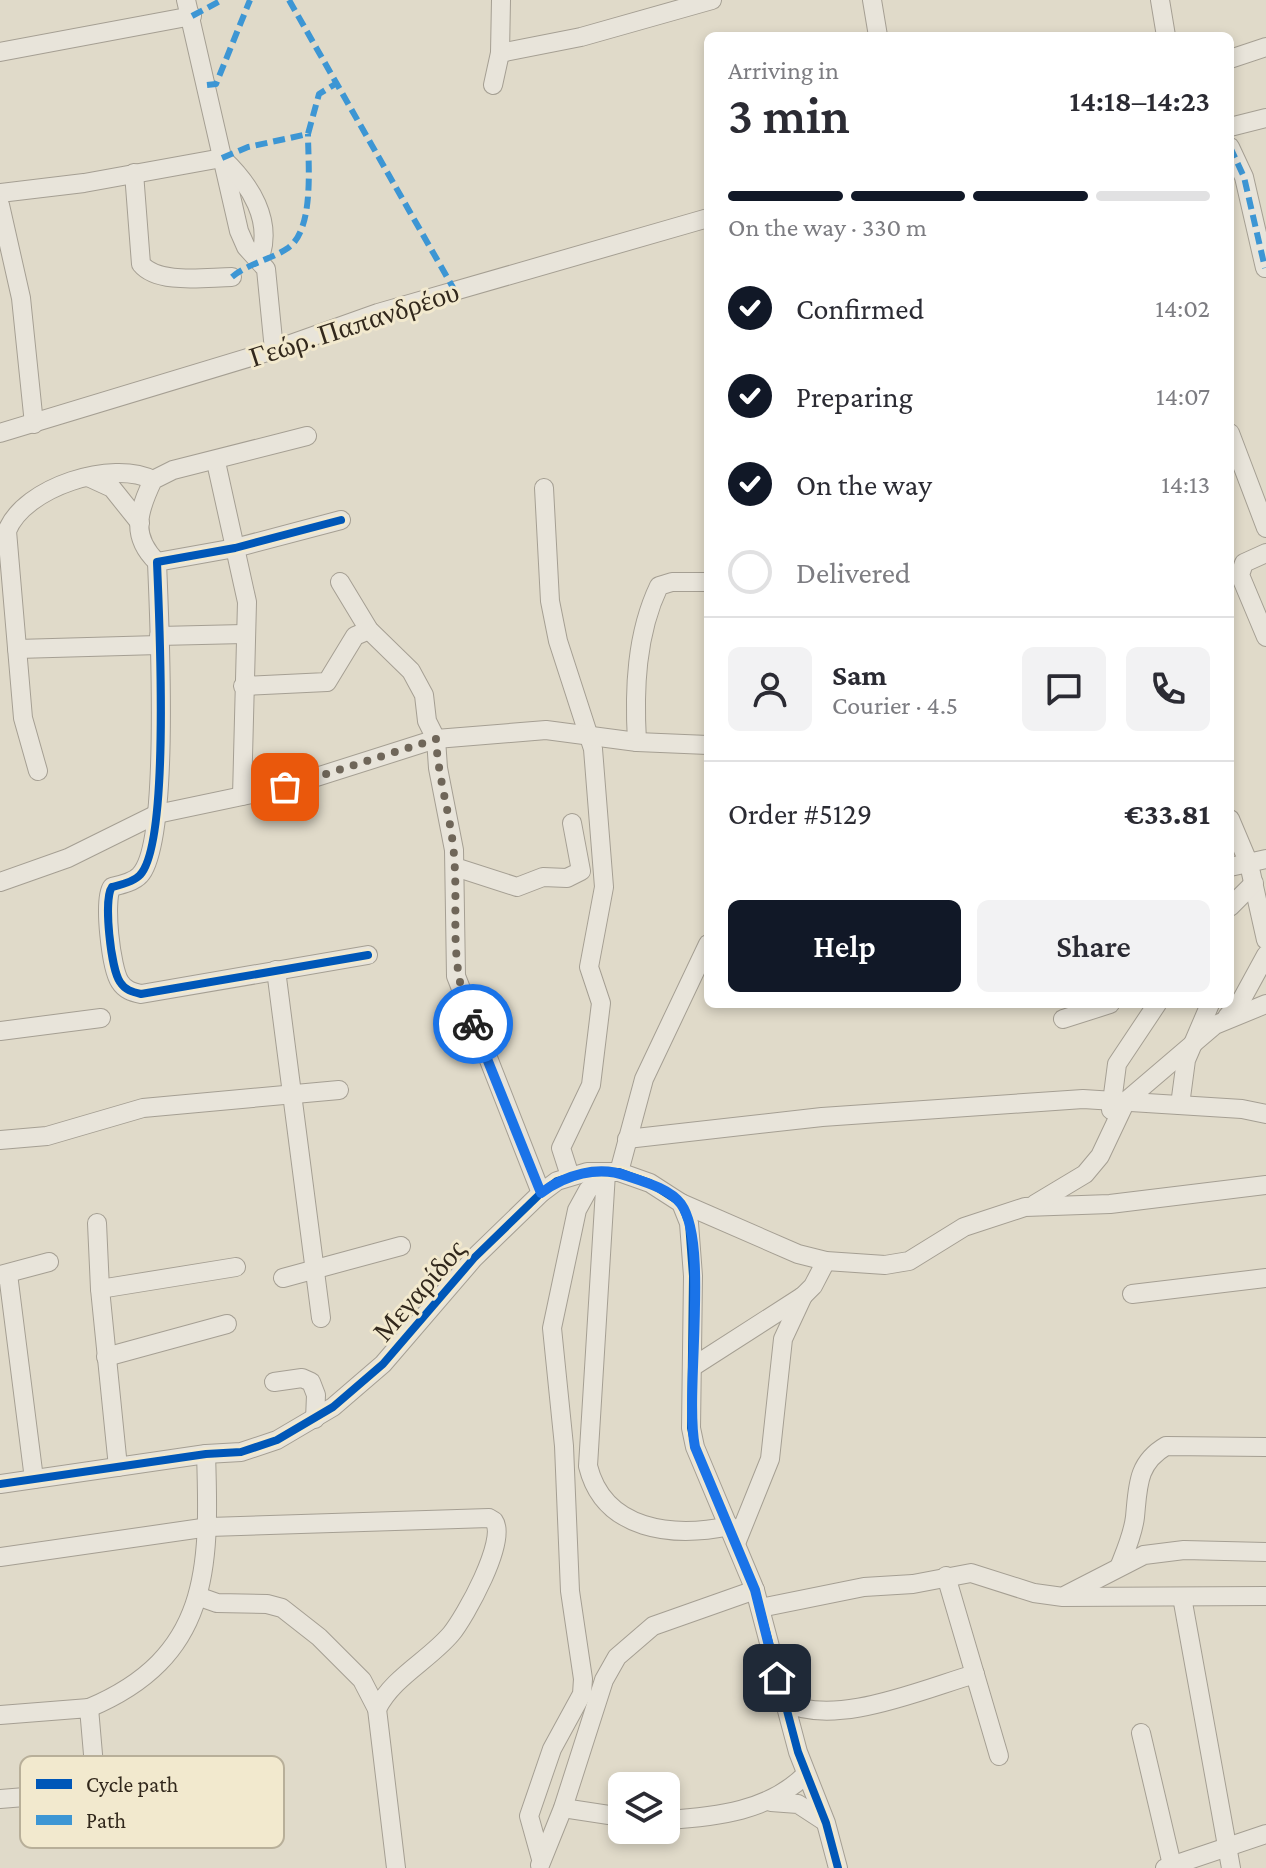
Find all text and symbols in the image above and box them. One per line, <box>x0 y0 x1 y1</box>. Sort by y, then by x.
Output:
text: Arriving in <box>728 56 839 85</box>
text: 14:18–14:23 <box>1070 84 1210 117</box>
text: 3 min <box>728 86 850 144</box>
text: On the way · 330 m <box>728 213 927 242</box>
street label: Γεώρ. Παπανδρέου <box>245 276 463 373</box>
icon: check <box>728 286 772 330</box>
text: Confirmed <box>796 292 924 325</box>
text: 14:02 <box>1155 294 1210 323</box>
icon: check <box>728 374 772 418</box>
text: Preparing <box>796 380 913 413</box>
text: 14:07 <box>1156 382 1210 411</box>
icon: check <box>728 462 772 506</box>
text: On the way <box>796 468 932 501</box>
text: 14:13 <box>1161 470 1210 499</box>
text: Delivered <box>796 556 911 589</box>
button: person <box>728 647 812 731</box>
button: chat <box>1022 647 1106 731</box>
button: phone <box>1126 647 1210 731</box>
text: Sam <box>832 658 887 691</box>
text: Courier · 4.5 <box>832 691 958 720</box>
pin <box>251 753 319 821</box>
icon: bag <box>263 765 307 809</box>
text: Order #5129 <box>728 797 872 830</box>
text: €33.81 <box>1124 797 1210 830</box>
button: Help <box>728 900 961 992</box>
button: Share <box>977 900 1210 992</box>
courier <box>433 984 513 1064</box>
icon: bike <box>451 1002 495 1046</box>
street label: Μεγαρίδος <box>367 1234 472 1347</box>
pin <box>743 1644 811 1712</box>
icon: home <box>755 1656 799 1700</box>
legend <box>20 1756 284 1848</box>
text: Cycle path <box>86 1772 178 1797</box>
map controls <box>608 1772 680 1844</box>
button: layers <box>608 1772 680 1844</box>
text: Path <box>86 1808 126 1833</box>

